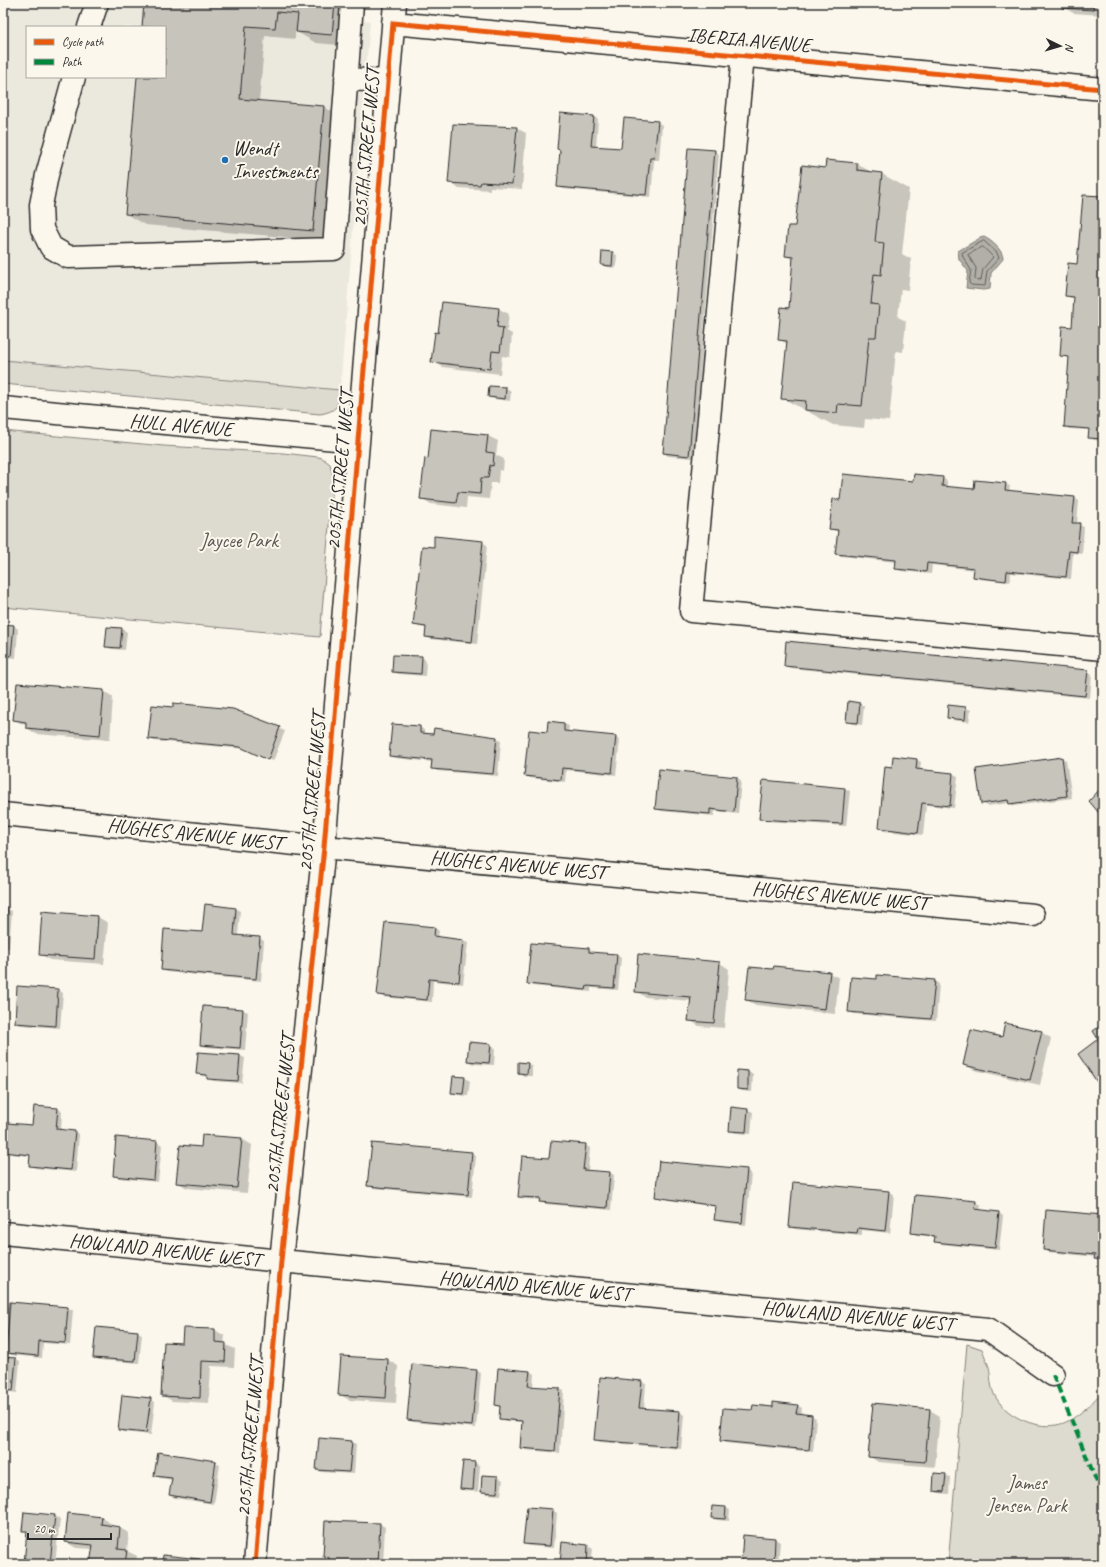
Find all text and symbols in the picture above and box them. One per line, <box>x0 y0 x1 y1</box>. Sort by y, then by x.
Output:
street label: IBERIA AVENUE <box>686 22 815 58</box>
legend <box>26 26 166 78</box>
north arrow <box>1040 26 1080 66</box>
text: Cycle path <box>62 34 104 50</box>
text: N <box>1063 43 1077 53</box>
text: Path <box>62 54 82 70</box>
street label: 205TH STREET WEST <box>347 62 386 227</box>
place label: Wendt Investments <box>233 136 320 184</box>
marker: Wendt Investments <box>220 155 230 165</box>
street label: 205TH STREET WEST <box>321 385 360 550</box>
street label: HULL AVENUE <box>128 408 237 442</box>
park label: Jaycee Park <box>199 528 280 553</box>
street label: 205TH STREET WEST <box>293 707 332 872</box>
street label: HUGHES AVENUE WEST <box>106 812 289 856</box>
street label: HUGHES AVENUE WEST <box>429 845 612 886</box>
street label: HUGHES AVENUE WEST <box>751 876 934 917</box>
street label: 205TH STREET WEST <box>259 1029 301 1195</box>
street label: HOWLAND AVENUE WEST <box>68 1228 266 1273</box>
street label: HOWLAND AVENUE WEST <box>438 1265 636 1307</box>
street label: HOWLAND AVENUE WEST <box>761 1295 959 1337</box>
street label: 205TH STREET WEST <box>231 1352 270 1517</box>
park label: James Jensen Park <box>986 1470 1069 1518</box>
scale bar <box>28 1515 111 1541</box>
text: 20 m <box>34 1521 56 1537</box>

